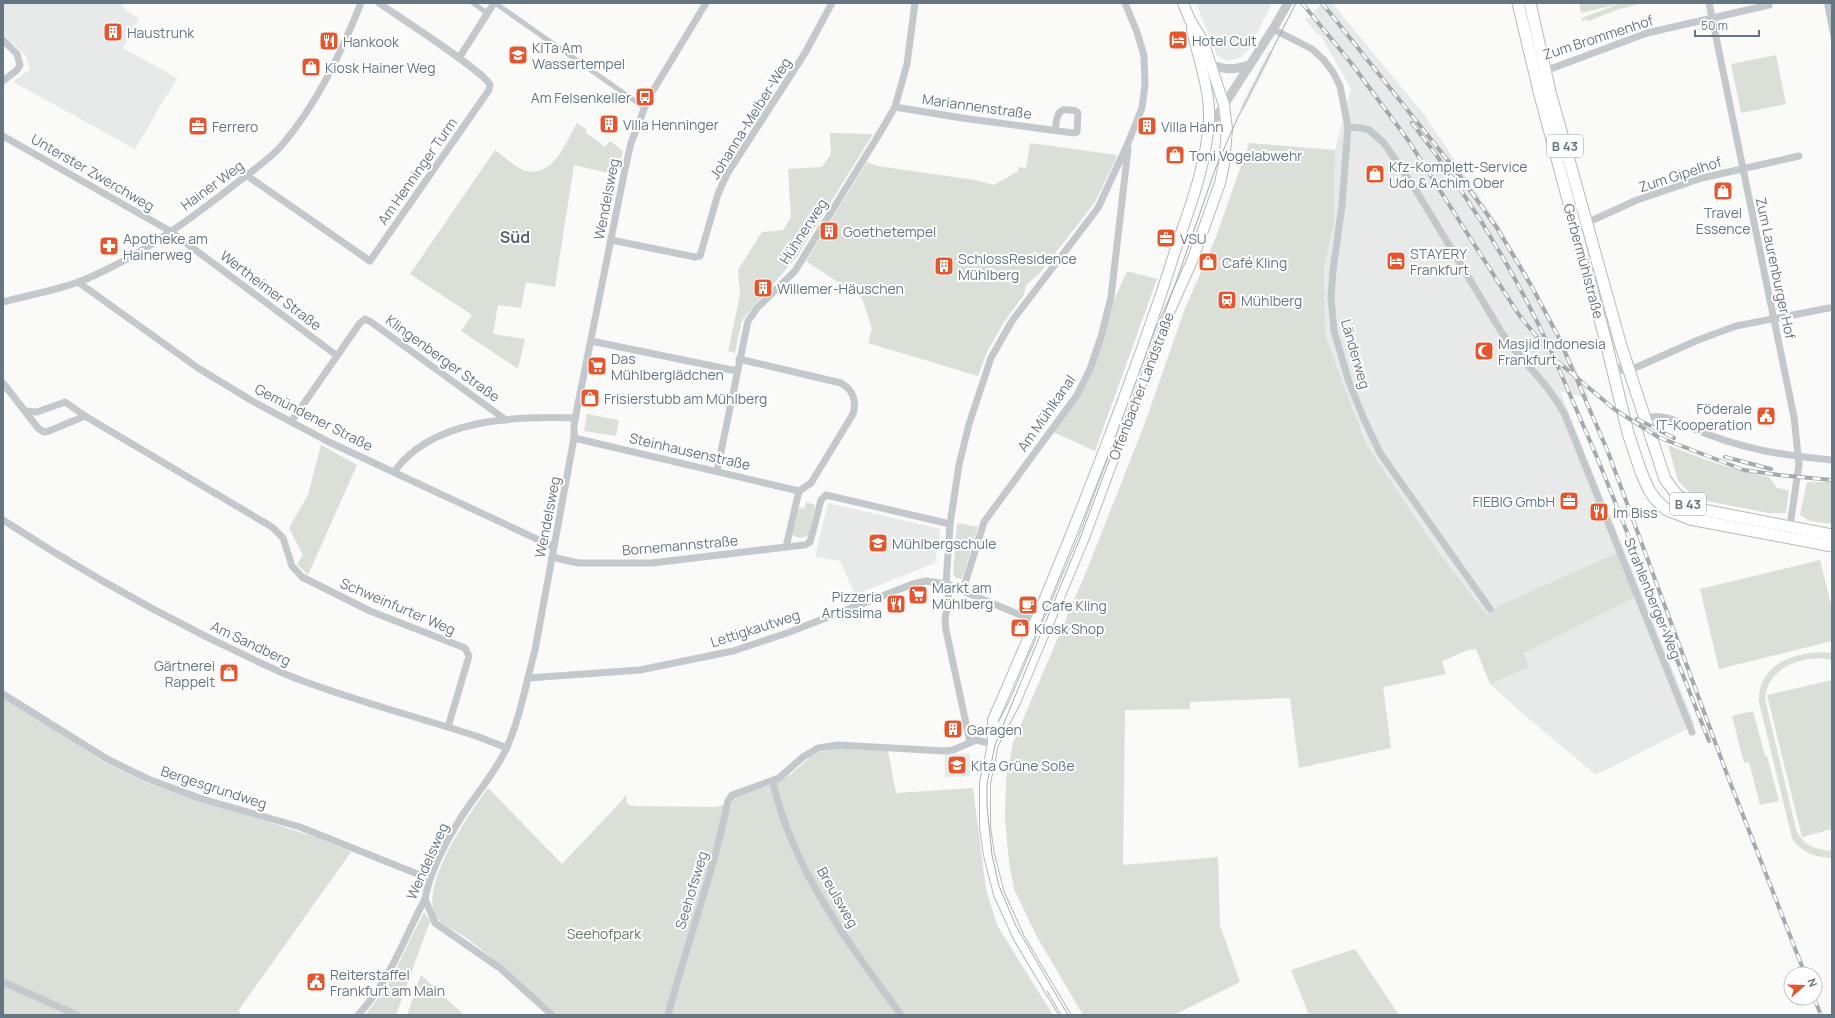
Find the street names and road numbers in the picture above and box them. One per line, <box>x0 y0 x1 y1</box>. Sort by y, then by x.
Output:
street label: Zum Brommenhof <box>1540 10 1656 64</box>
street label: Johanna-Melber-Weg <box>705 54 795 182</box>
street label: Mariannenstraße <box>921 89 1033 123</box>
street label: Am Henninger Turm <box>373 114 461 228</box>
street label: Unterster Zwerchweg <box>28 129 158 215</box>
road number: B 43 <box>1547 135 1583 157</box>
street label: Zum Gipelhof <box>1636 152 1724 196</box>
street label: Hainer Weg <box>177 156 247 214</box>
street label: Wendelsweg <box>589 157 623 241</box>
street label: Hühnerweg <box>775 195 831 267</box>
street label: Zum Laurenburger Hof <box>1752 195 1800 341</box>
street label: Gerbermühlstraße <box>1559 201 1609 321</box>
street label: Wertheimer Straße <box>217 246 325 334</box>
street label: Offenbacher Landstraße <box>1104 309 1178 463</box>
street label: Klingenberger Straße <box>382 310 504 406</box>
street label: Länderweg <box>1337 317 1375 391</box>
street label: Am Mühlkanal <box>1013 371 1079 455</box>
street label: Gemündener Straße <box>252 379 376 455</box>
street label: Steinhausenstraße <box>628 428 752 474</box>
street label: Wendelsweg <box>530 475 564 559</box>
road number: B 43 <box>1670 493 1706 515</box>
street label: Bornemannstraße <box>621 530 739 560</box>
street label: Strahlenberger Weg <box>1620 535 1686 661</box>
street label: Schweinfurter Weg <box>338 573 458 639</box>
street label: Lettigkautweg <box>708 605 802 651</box>
street label: Am Sandberg <box>208 616 294 670</box>
street label: Bergesgrundweg <box>159 761 269 813</box>
street label: Wendelsweg <box>402 820 452 902</box>
street label: Seehofsweg <box>670 849 712 931</box>
street label: Breulsweg <box>813 863 863 931</box>

